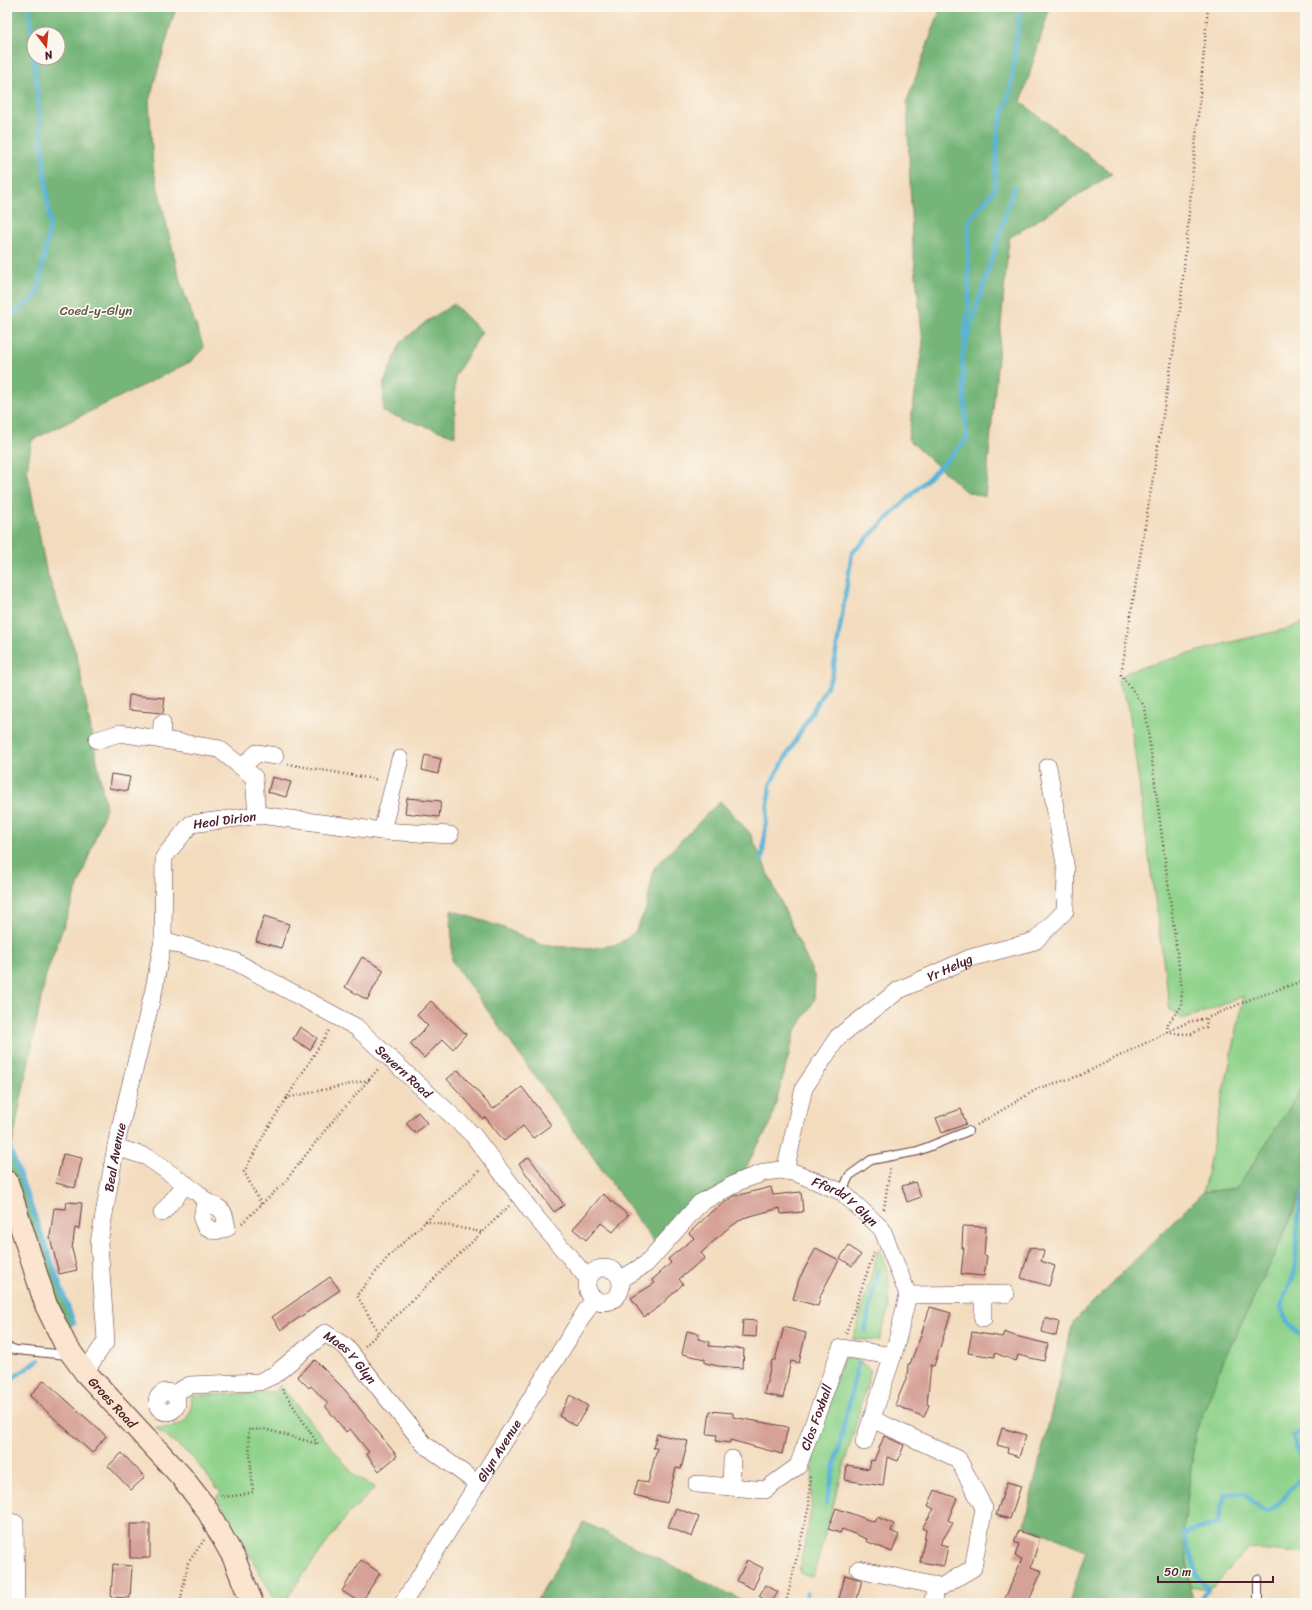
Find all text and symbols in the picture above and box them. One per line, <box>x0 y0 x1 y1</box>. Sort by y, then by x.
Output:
north arrow <box>26 26 66 66</box>
text: N <box>42 45 56 65</box>
park label: Coed-y-Glyn <box>60 299 132 322</box>
street label: Heol Dirion <box>192 805 258 836</box>
street label: Yr Helyg <box>923 947 977 988</box>
street label: Severn Road <box>370 1039 438 1105</box>
street label: Beal Avenue <box>97 1120 133 1194</box>
street label: Ffordd Y Glyn <box>808 1170 884 1232</box>
street label: Maes Y Glyn <box>319 1324 383 1389</box>
street label: Groes Road <box>82 1371 143 1435</box>
street label: Clos Foxhall <box>794 1381 839 1454</box>
street label: Glyn Avenue <box>470 1415 527 1487</box>
scale bar <box>1158 1558 1273 1584</box>
text: 50 m <box>1164 1561 1191 1583</box>

